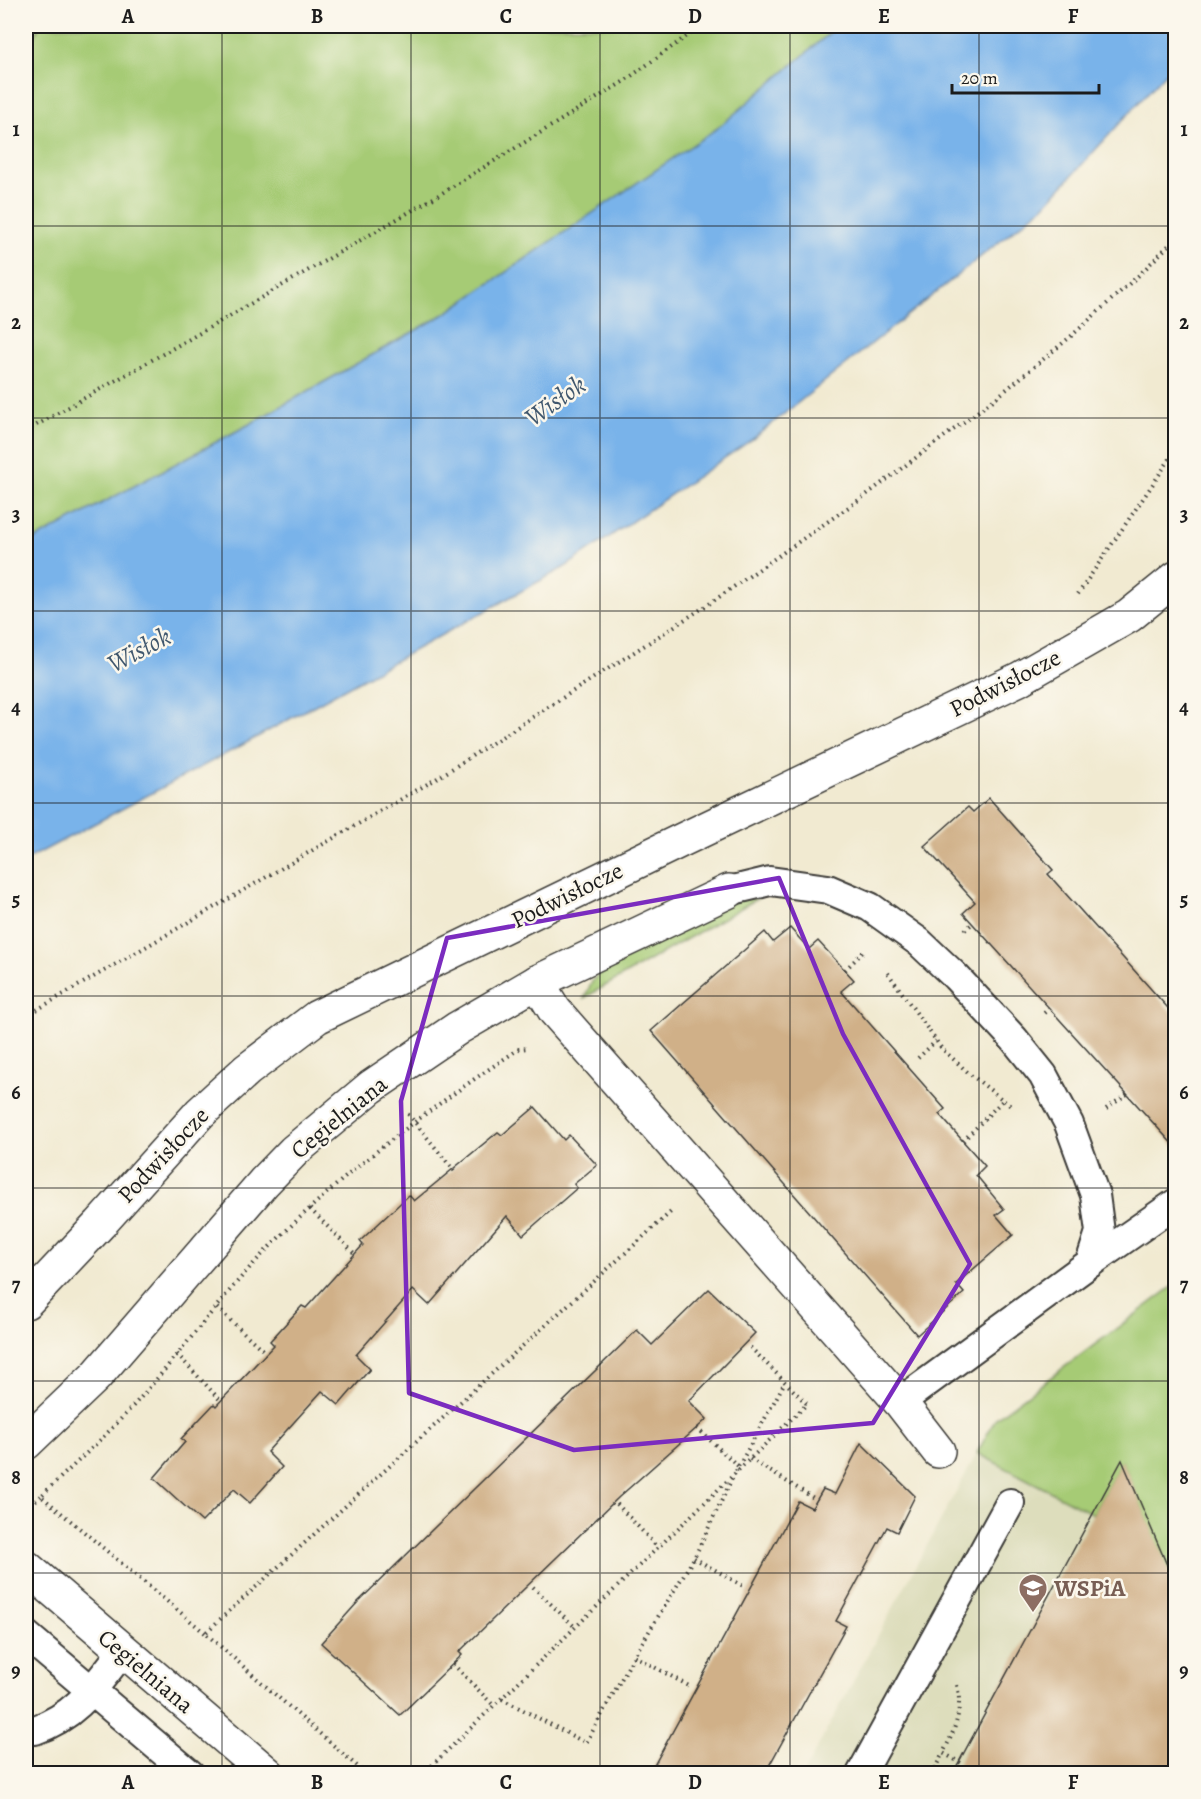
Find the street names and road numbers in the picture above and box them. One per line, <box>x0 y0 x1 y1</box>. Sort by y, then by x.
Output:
street label: Podwisłocze <box>944 641 1066 725</box>
street label: Podwisłocze <box>506 854 628 936</box>
street label: Cegielniana <box>284 1068 395 1166</box>
street label: Podwisłocze <box>110 1100 216 1210</box>
street label: Cegielniana <box>91 1621 201 1721</box>

